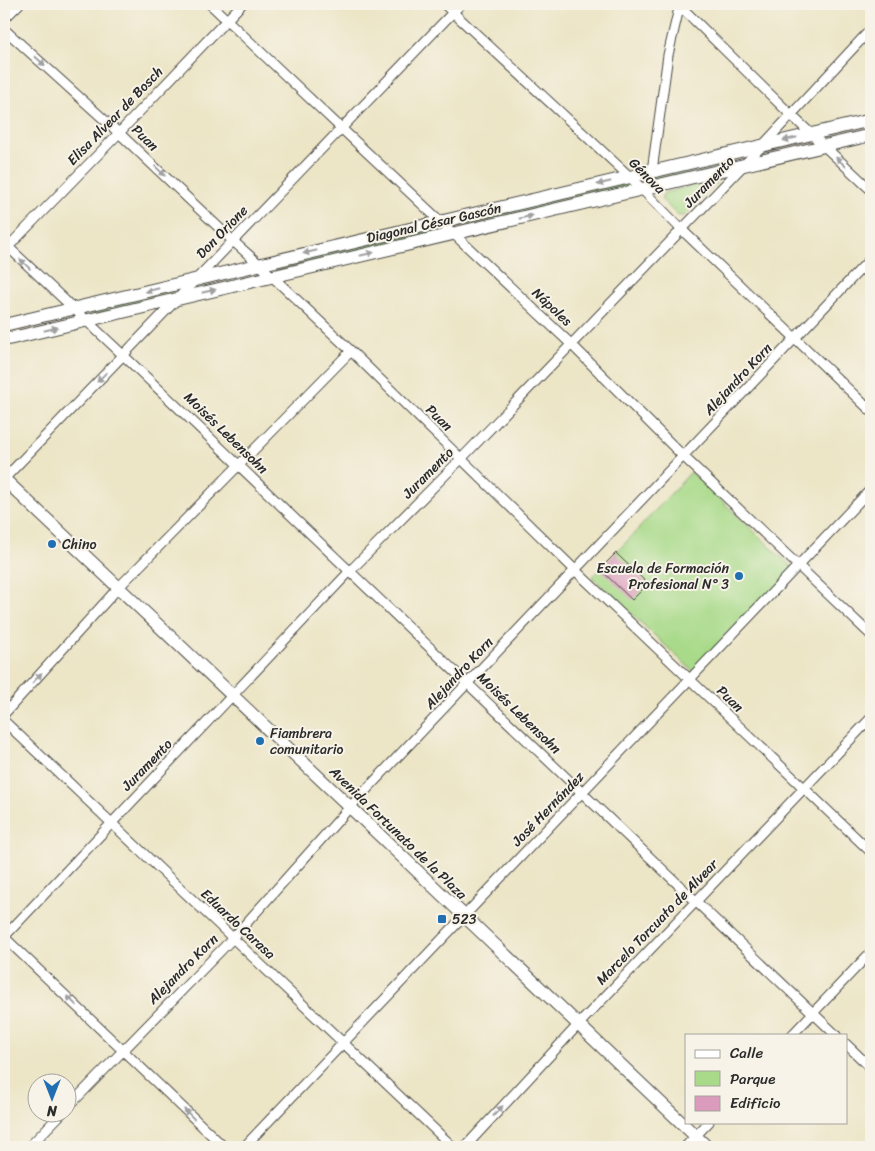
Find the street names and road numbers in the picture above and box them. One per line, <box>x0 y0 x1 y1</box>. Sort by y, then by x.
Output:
street label: Elisa Alvear de Bosch <box>61 60 169 172</box>
street label: Puan <box>125 118 165 158</box>
street label: Juramento <box>677 150 741 215</box>
street label: Génova <box>623 152 672 201</box>
street label: Diagonal César Gascón <box>364 195 504 251</box>
street label: Don Orione <box>190 199 254 265</box>
street label: Nápoles <box>526 281 578 333</box>
street label: Alejandro Korn <box>697 336 779 422</box>
street label: Moisés Lebensohn <box>178 386 275 481</box>
street label: Puan <box>419 398 459 438</box>
street label: Juramento <box>395 441 460 506</box>
street label: Alejandro Korn <box>418 630 500 716</box>
street label: Moisés Lebensohn <box>471 666 568 761</box>
street label: Puan <box>710 679 750 719</box>
street label: Juramento <box>115 733 179 798</box>
street label: Avenida Fortunato de la Plaza <box>322 759 474 907</box>
street label: José Hernández <box>505 765 591 853</box>
street label: Marcelo Torcuato de Alvear <box>590 852 725 991</box>
street label: Eduardo Carasa <box>195 882 281 966</box>
street label: Alejandro Korn <box>141 927 225 1011</box>

